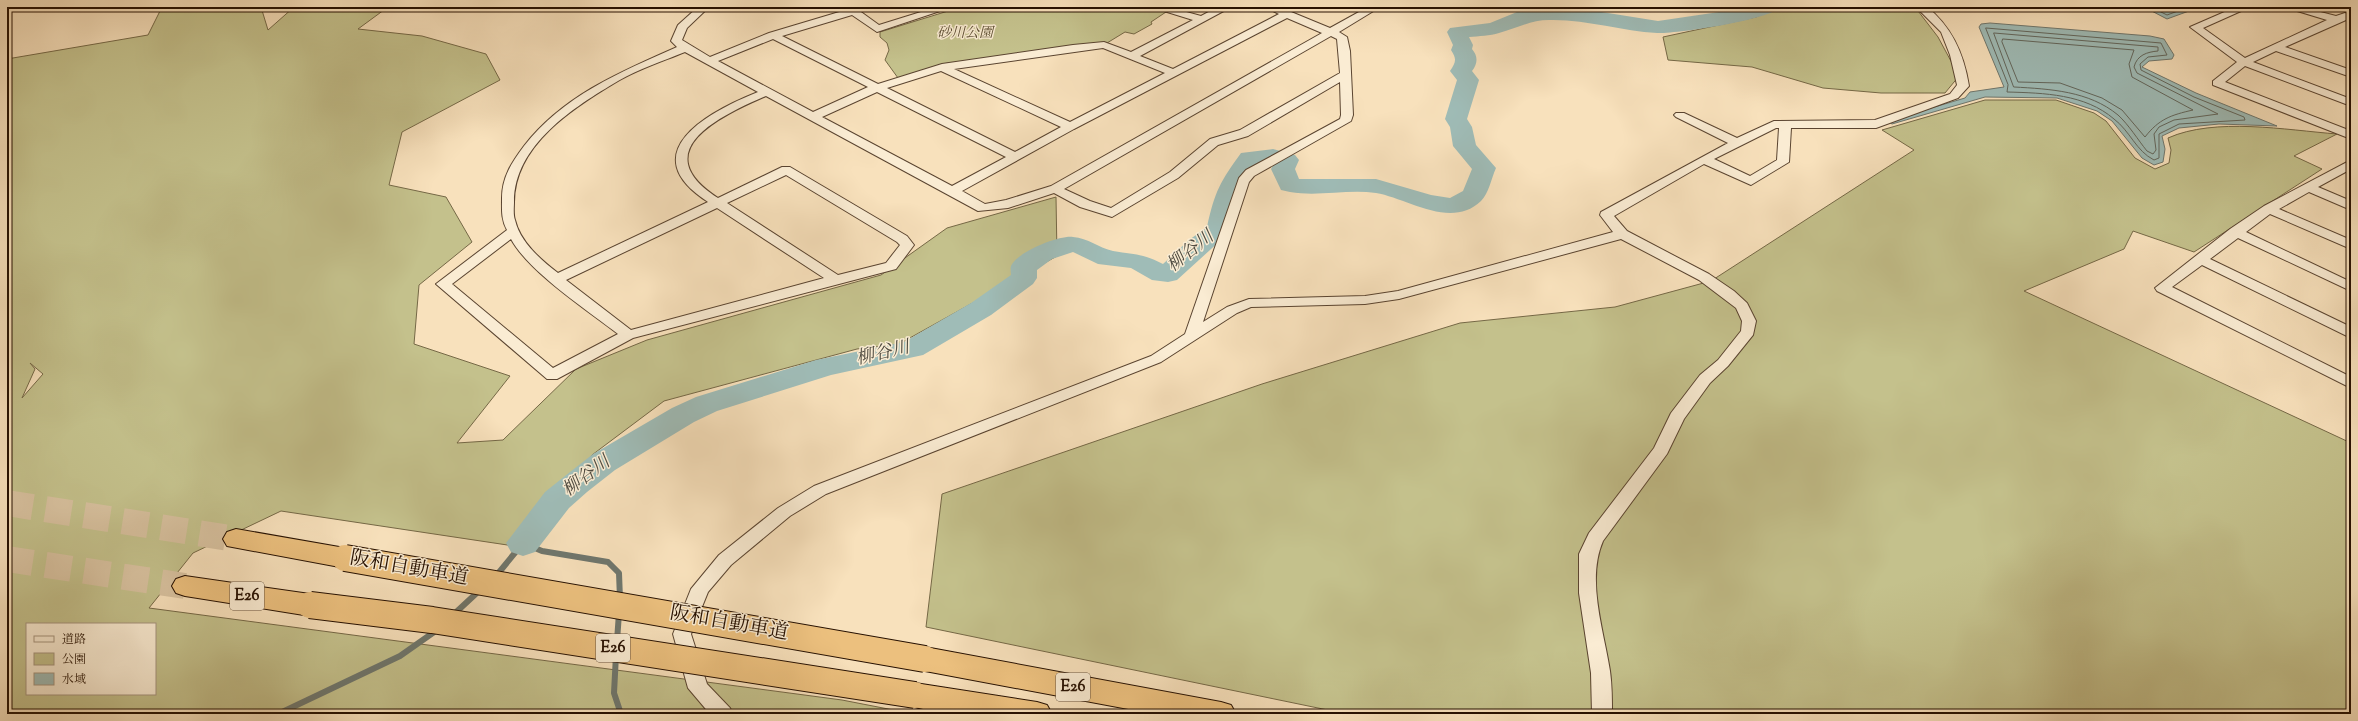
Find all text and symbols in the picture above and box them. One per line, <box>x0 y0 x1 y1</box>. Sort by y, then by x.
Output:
park label: 砂川公園 <box>937 24 995 44</box>
water label: 柳谷川 <box>1162 224 1222 279</box>
water label: 柳谷川 <box>854 335 914 373</box>
water label: 柳谷川 <box>558 449 618 504</box>
street label: 阪和自動車道 <box>347 544 471 594</box>
road number: E26 <box>230 582 264 610</box>
street label: 阪和自動車道 <box>667 599 791 649</box>
legend <box>26 623 156 695</box>
text: 道路 <box>62 631 86 649</box>
road number: E26 <box>596 634 630 662</box>
text: 公園 <box>62 651 86 669</box>
text: 水域 <box>62 671 86 689</box>
road number: E26 <box>1056 673 1090 701</box>

